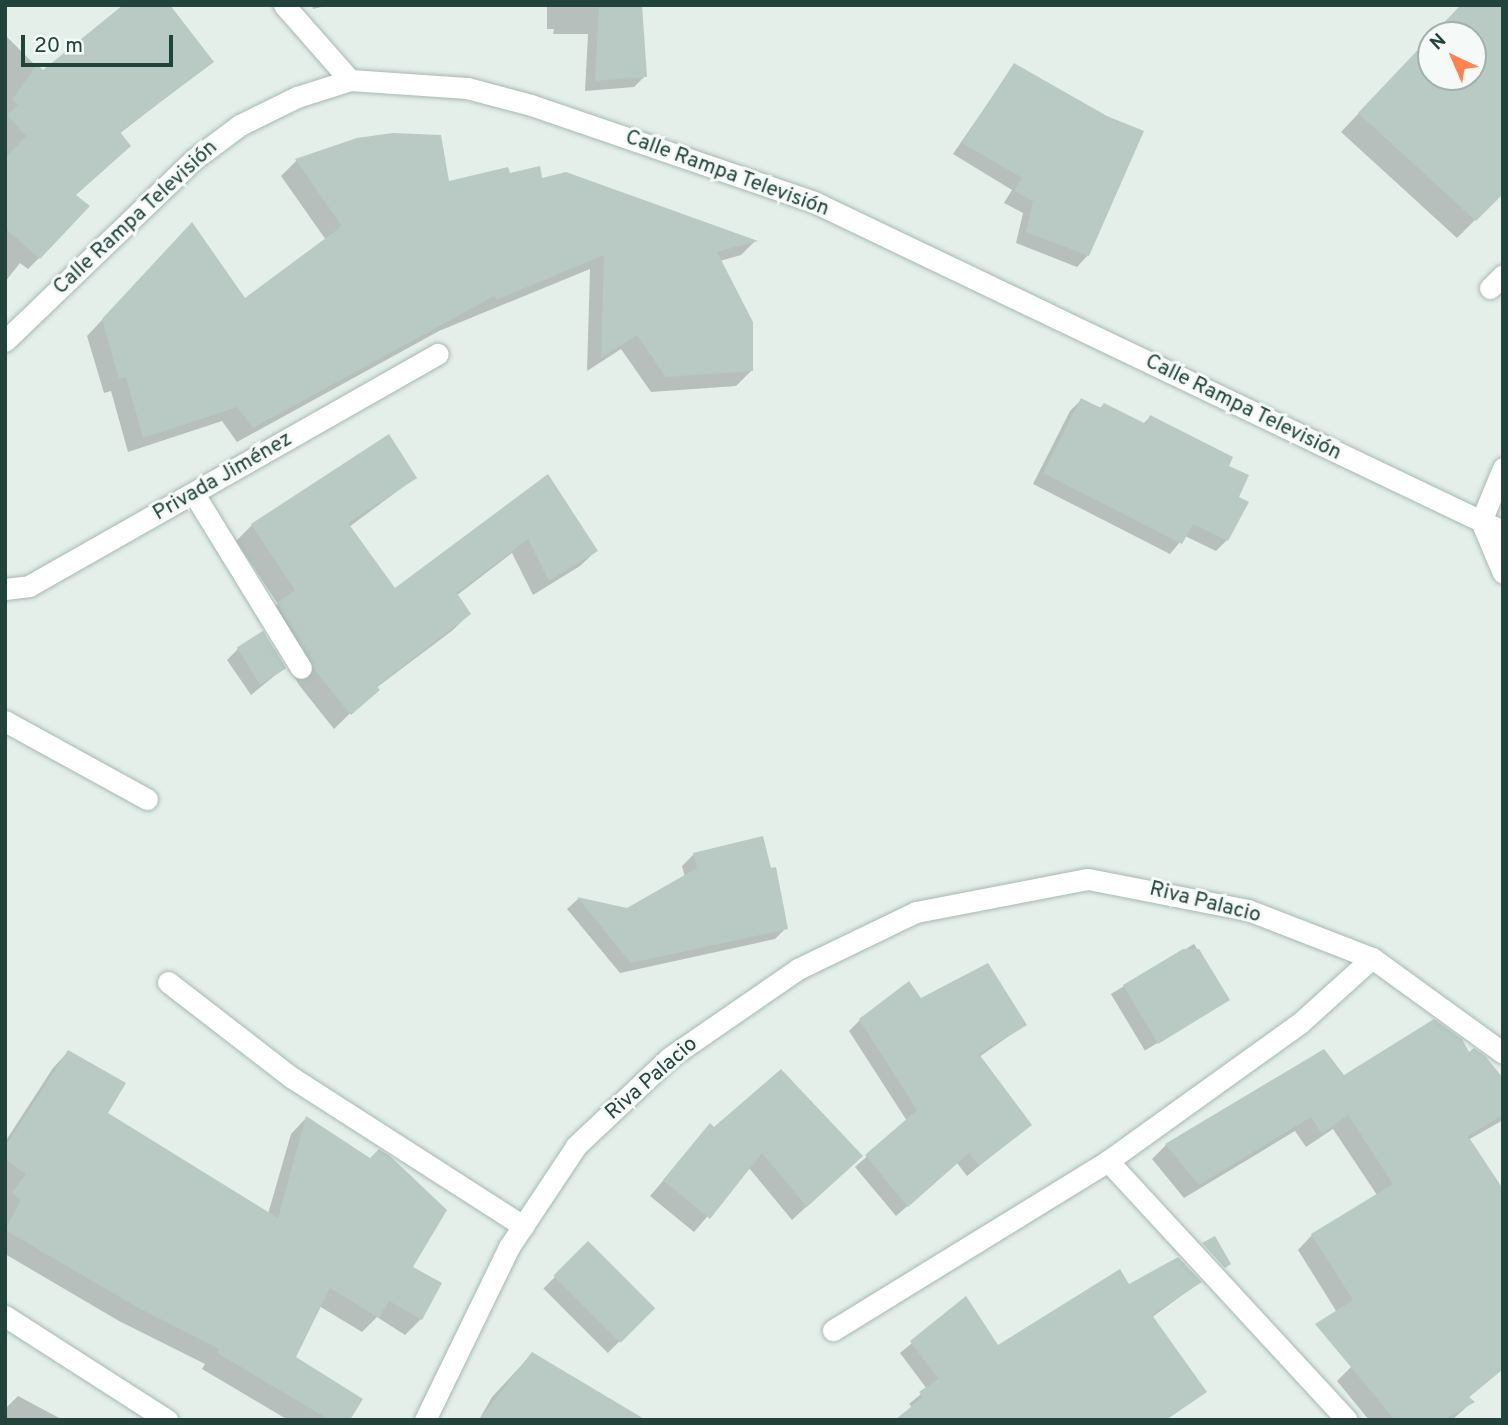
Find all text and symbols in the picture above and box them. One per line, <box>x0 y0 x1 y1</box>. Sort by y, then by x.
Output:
scale bar <box>24 21 177 65</box>
north arrow <box>1417 21 1487 91</box>
text: N <box>1426 29 1452 56</box>
text: 20 m <box>34 33 83 60</box>
street label: Calle Rampa Televisión <box>621 125 833 223</box>
street label: Calle Rampa Televisión <box>48 135 224 301</box>
street label: Calle Rampa Televisión <box>1140 349 1346 467</box>
street label: Privada Jiménez <box>149 427 297 527</box>
street label: Riva Palacio <box>1147 877 1263 929</box>
street label: Riva Palacio <box>601 1032 703 1126</box>

